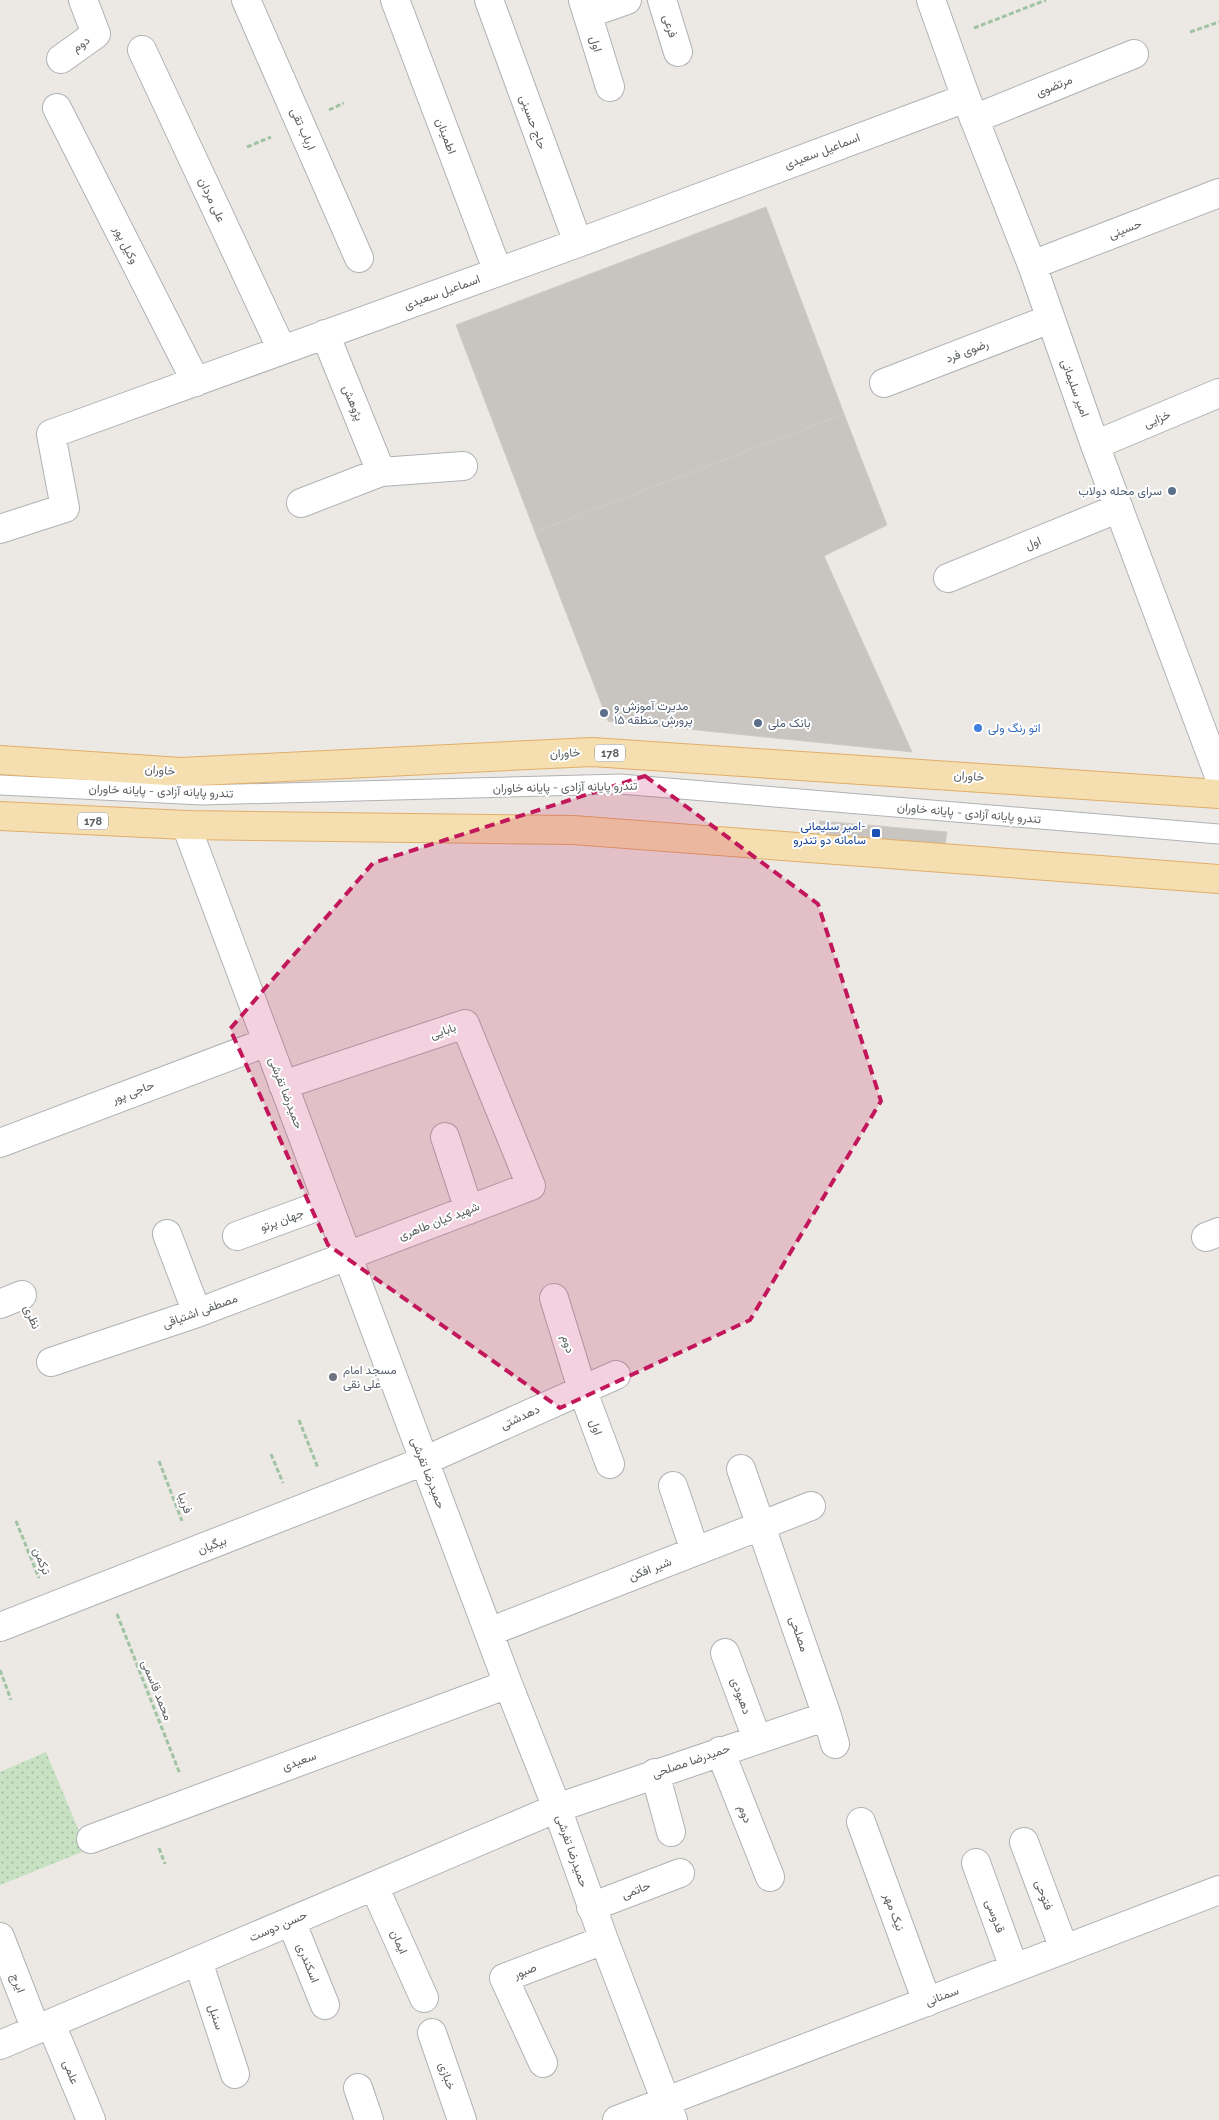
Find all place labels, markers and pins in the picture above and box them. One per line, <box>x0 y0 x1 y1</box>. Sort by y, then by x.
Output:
place label: سرای محله دولاب <box>1078 484 1162 499</box>
marker: سرای محله دولاب <box>1166 485 1178 497</box>
place label: مدیرت آموزش و پرورش منطقه ۱۵ <box>614 699 693 728</box>
marker: مدیرت آموزش و پرورش منطقه ۱۵ <box>598 707 610 719</box>
place label: بانک ملی <box>768 716 810 731</box>
marker: بانک ملی <box>752 717 764 729</box>
place label: اتو رنگ ولی <box>988 721 1041 736</box>
marker: اتو رنگ ولی <box>972 722 984 734</box>
place label: امیر سلیمانی- سامانه دو تندرو <box>793 819 866 848</box>
marker: امیر سلیمانی- سامانه دو تندرو <box>870 827 882 839</box>
place label: مسجد امام علی نقی <box>343 1363 397 1392</box>
marker: مسجد امام علی نقی <box>327 1371 339 1383</box>

